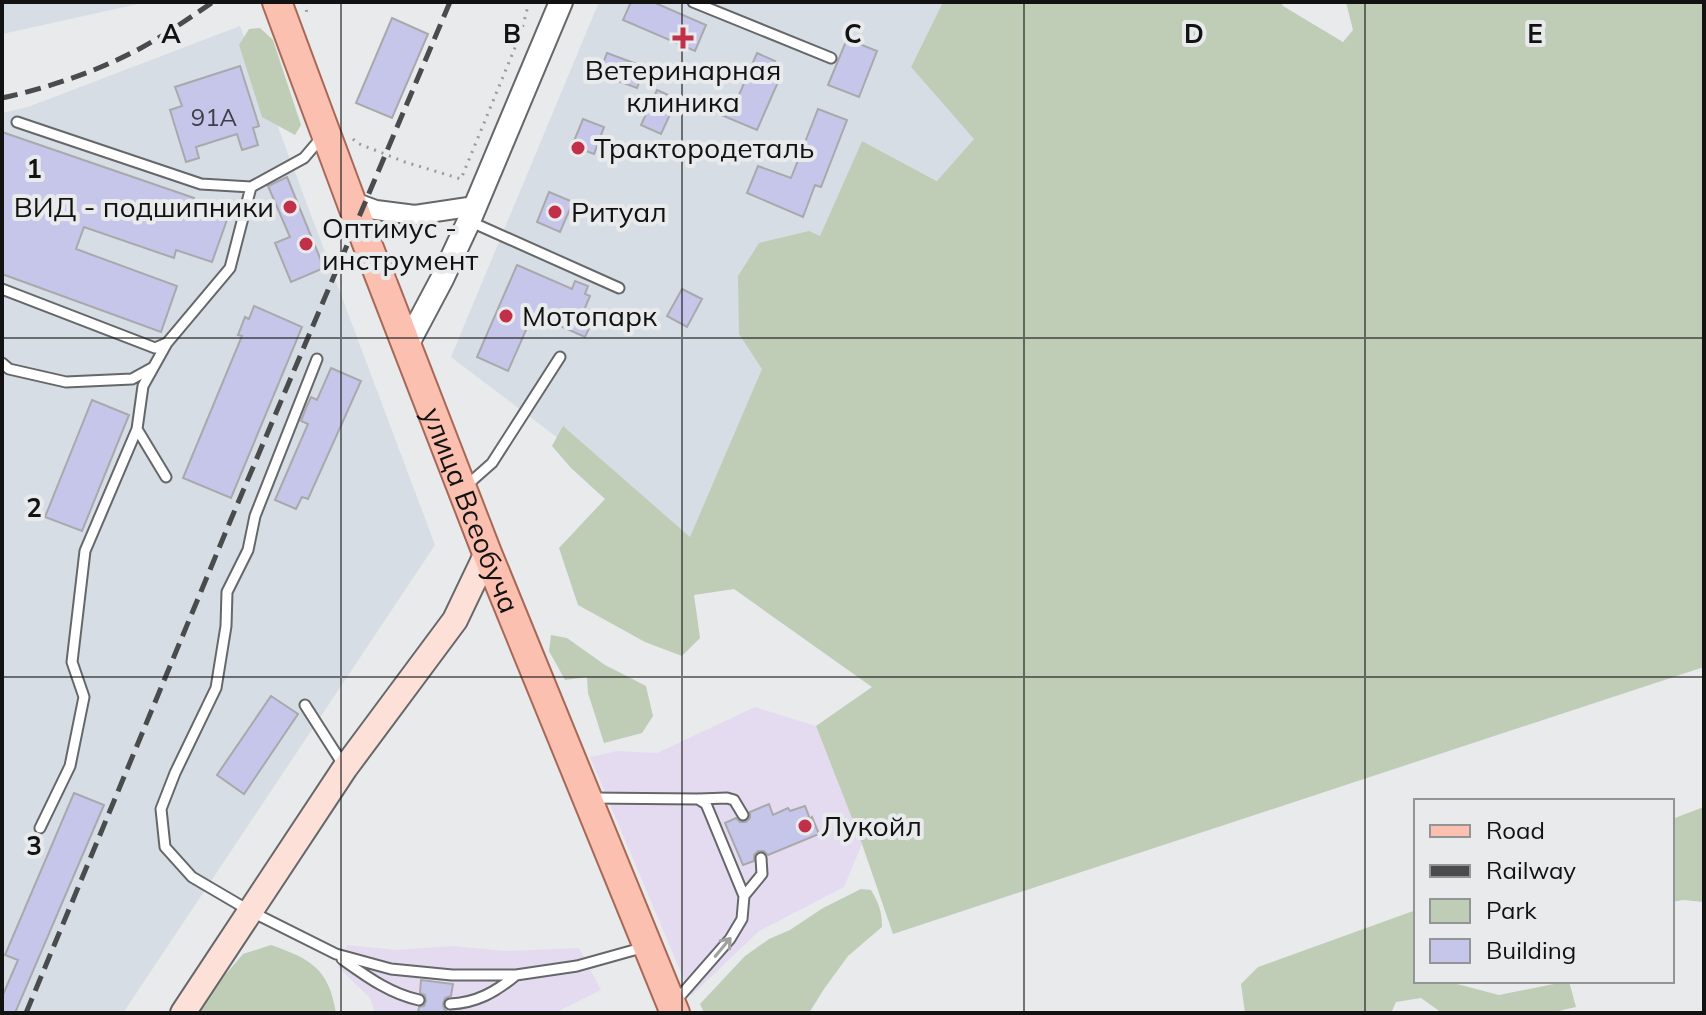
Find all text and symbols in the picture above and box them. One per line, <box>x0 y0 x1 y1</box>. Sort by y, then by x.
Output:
text: A <box>161 17 181 50</box>
text: B <box>503 17 521 50</box>
text: C <box>844 17 862 50</box>
text: D <box>1184 17 1204 50</box>
text: E <box>1527 17 1543 50</box>
marker: Ветеринарная клиника <box>672 27 694 49</box>
place label: Ветеринарная клиника <box>585 52 781 119</box>
house number: 91А <box>191 102 238 132</box>
place label: Трактородеталь <box>594 130 814 165</box>
marker: Трактородеталь <box>569 139 587 157</box>
text: 1 <box>26 152 42 185</box>
place label: ВИД - подшипники <box>14 189 274 224</box>
place label: Ритуал <box>571 194 667 229</box>
marker: ВИД - подшипники <box>281 198 299 216</box>
marker: Ритуал <box>546 203 564 221</box>
place label: Оптимус - инструмент <box>322 210 478 277</box>
marker: Оптимус - инструмент <box>297 235 315 253</box>
place label: Мотопарк <box>522 298 658 333</box>
marker: Мотопарк <box>497 307 515 325</box>
street label: улица Всеобуча <box>415 402 528 618</box>
text: 2 <box>26 491 42 524</box>
legend <box>1414 799 1674 983</box>
place label: Лукойл <box>821 808 922 843</box>
text: Road <box>1486 815 1545 845</box>
marker: Лукойл <box>796 817 814 835</box>
text: 3 <box>26 829 42 862</box>
text: Railway <box>1486 855 1576 885</box>
text: Park <box>1486 895 1537 925</box>
text: Building <box>1486 935 1576 965</box>
one-way arrow <box>714 937 732 958</box>

